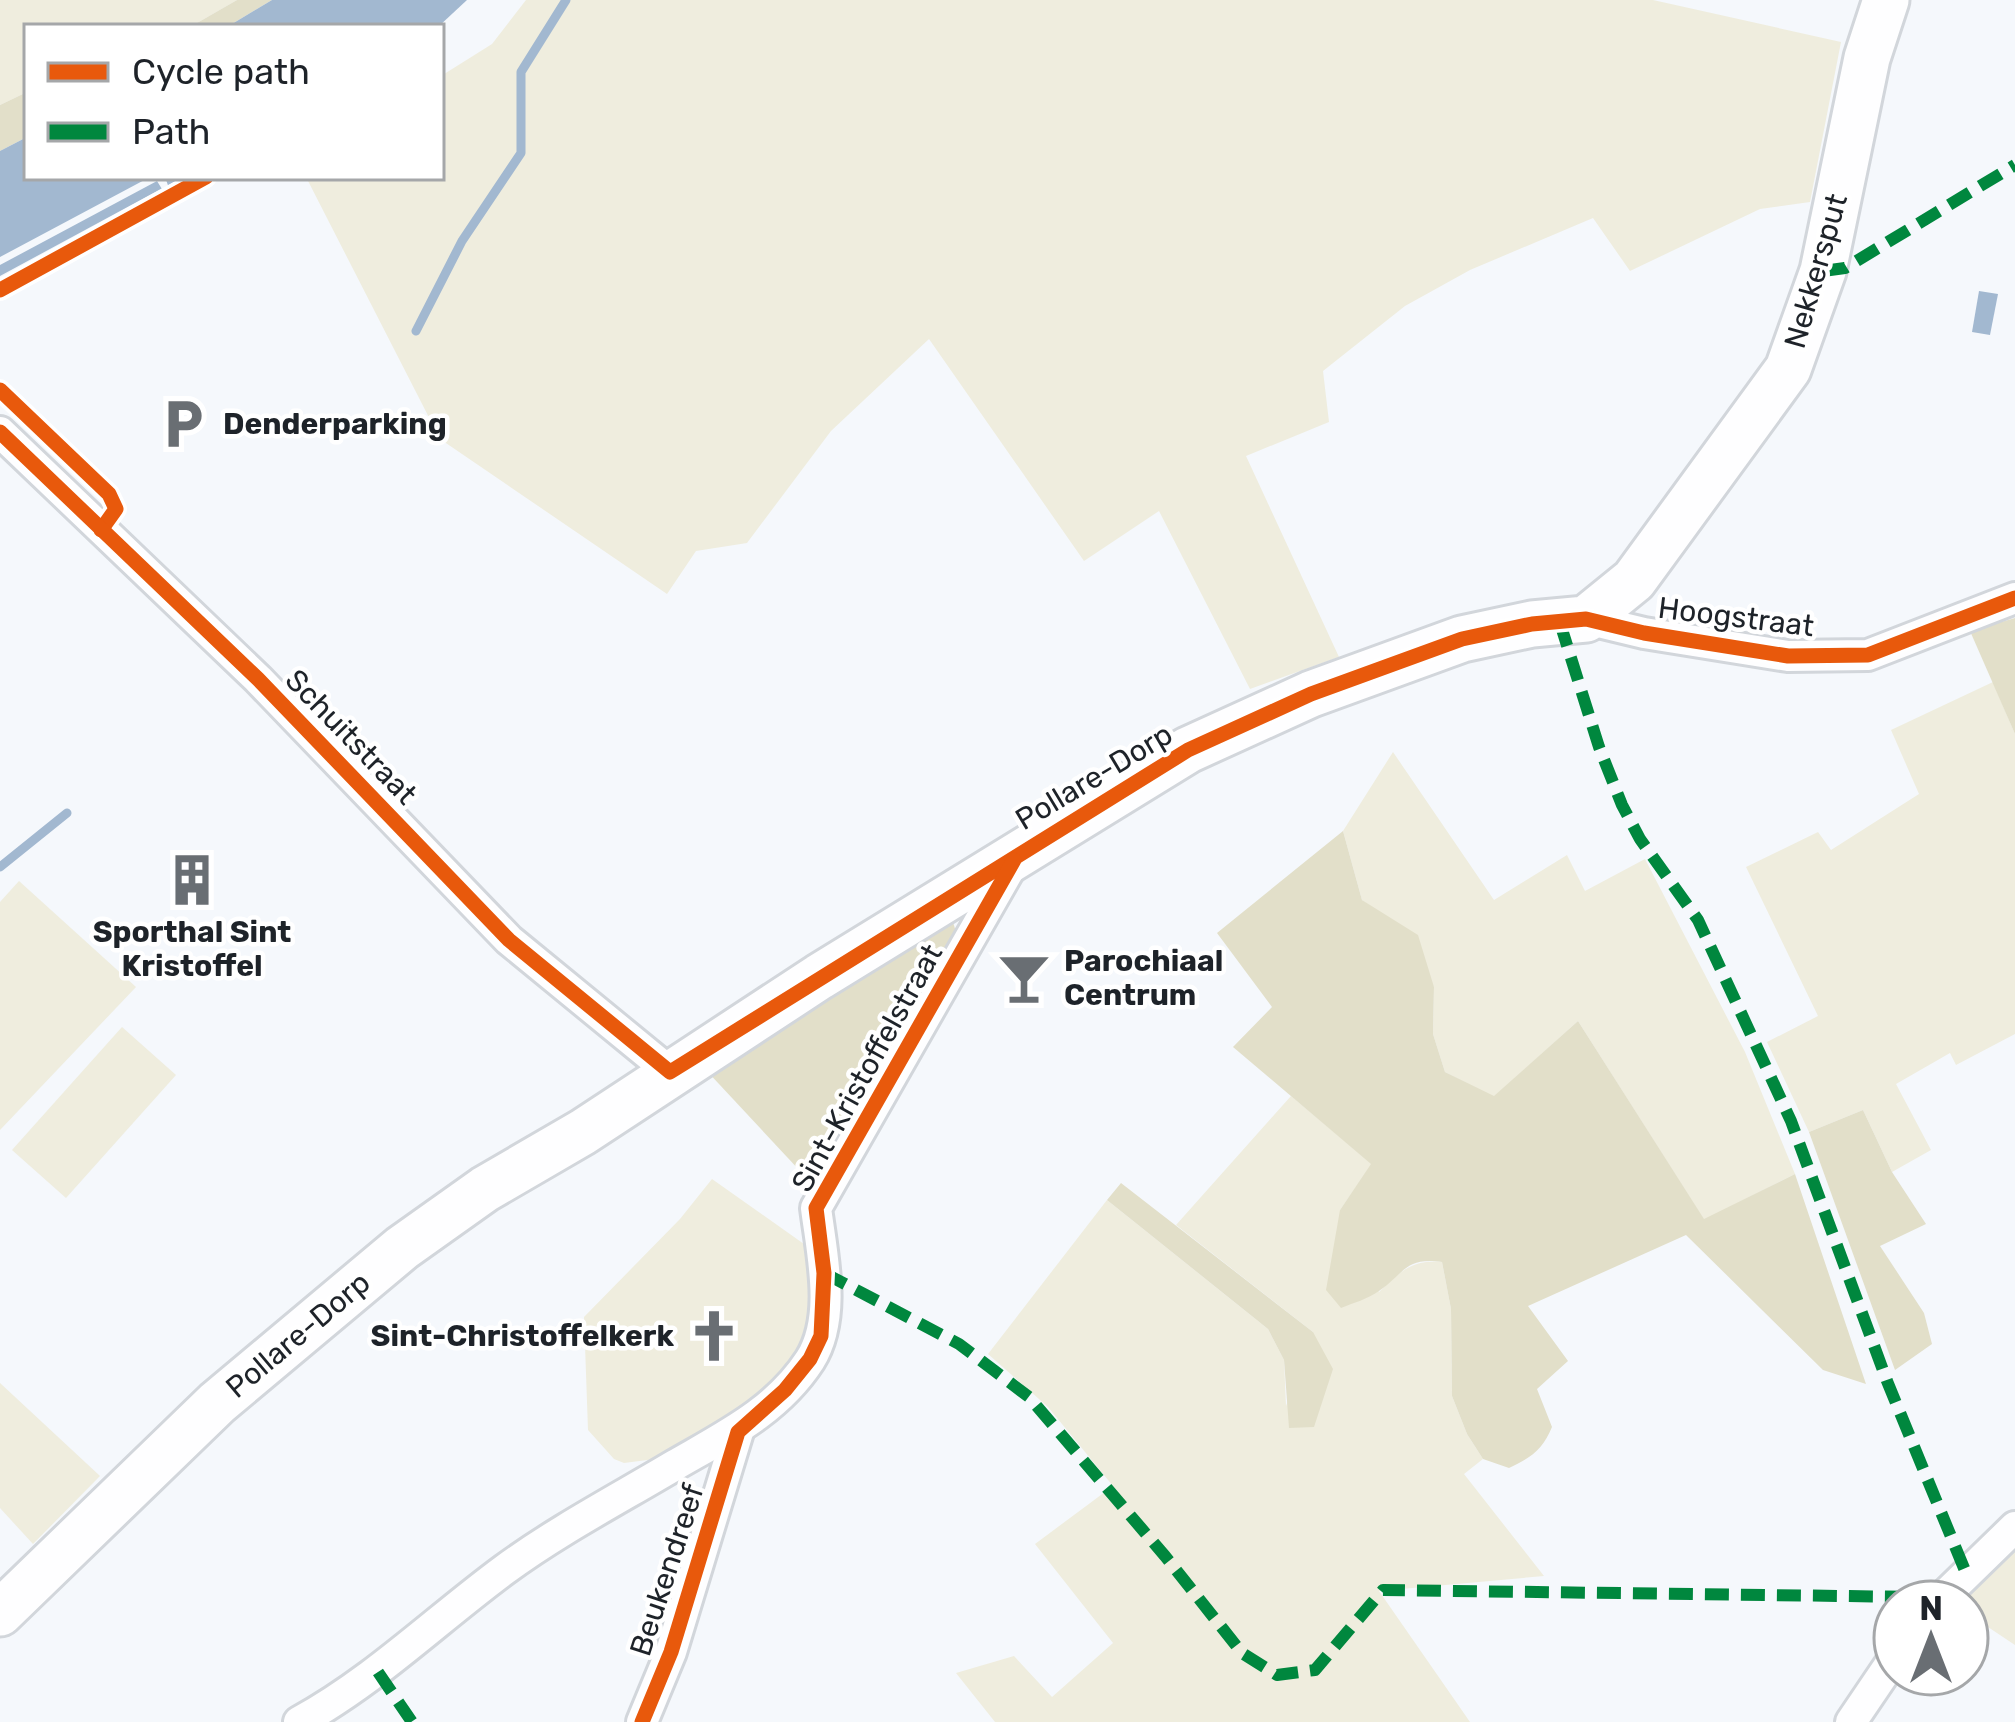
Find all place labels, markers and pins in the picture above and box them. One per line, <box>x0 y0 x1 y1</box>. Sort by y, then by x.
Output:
parking icon: Denderparking <box>154 395 212 453</box>
place label: Denderparking <box>223 406 447 442</box>
building icon: Sporthal Sint Kristoffel <box>163 851 221 909</box>
place label: Sporthal Sint Kristoffel <box>93 914 291 984</box>
place label: Parochiaal Centrum <box>1064 943 1223 1013</box>
bar icon: Parochiaal Centrum <box>995 949 1053 1007</box>
church icon: Sint-Christoffelkerk <box>685 1307 743 1365</box>
place label: Sint-Christoffelkerk <box>371 1318 674 1354</box>

